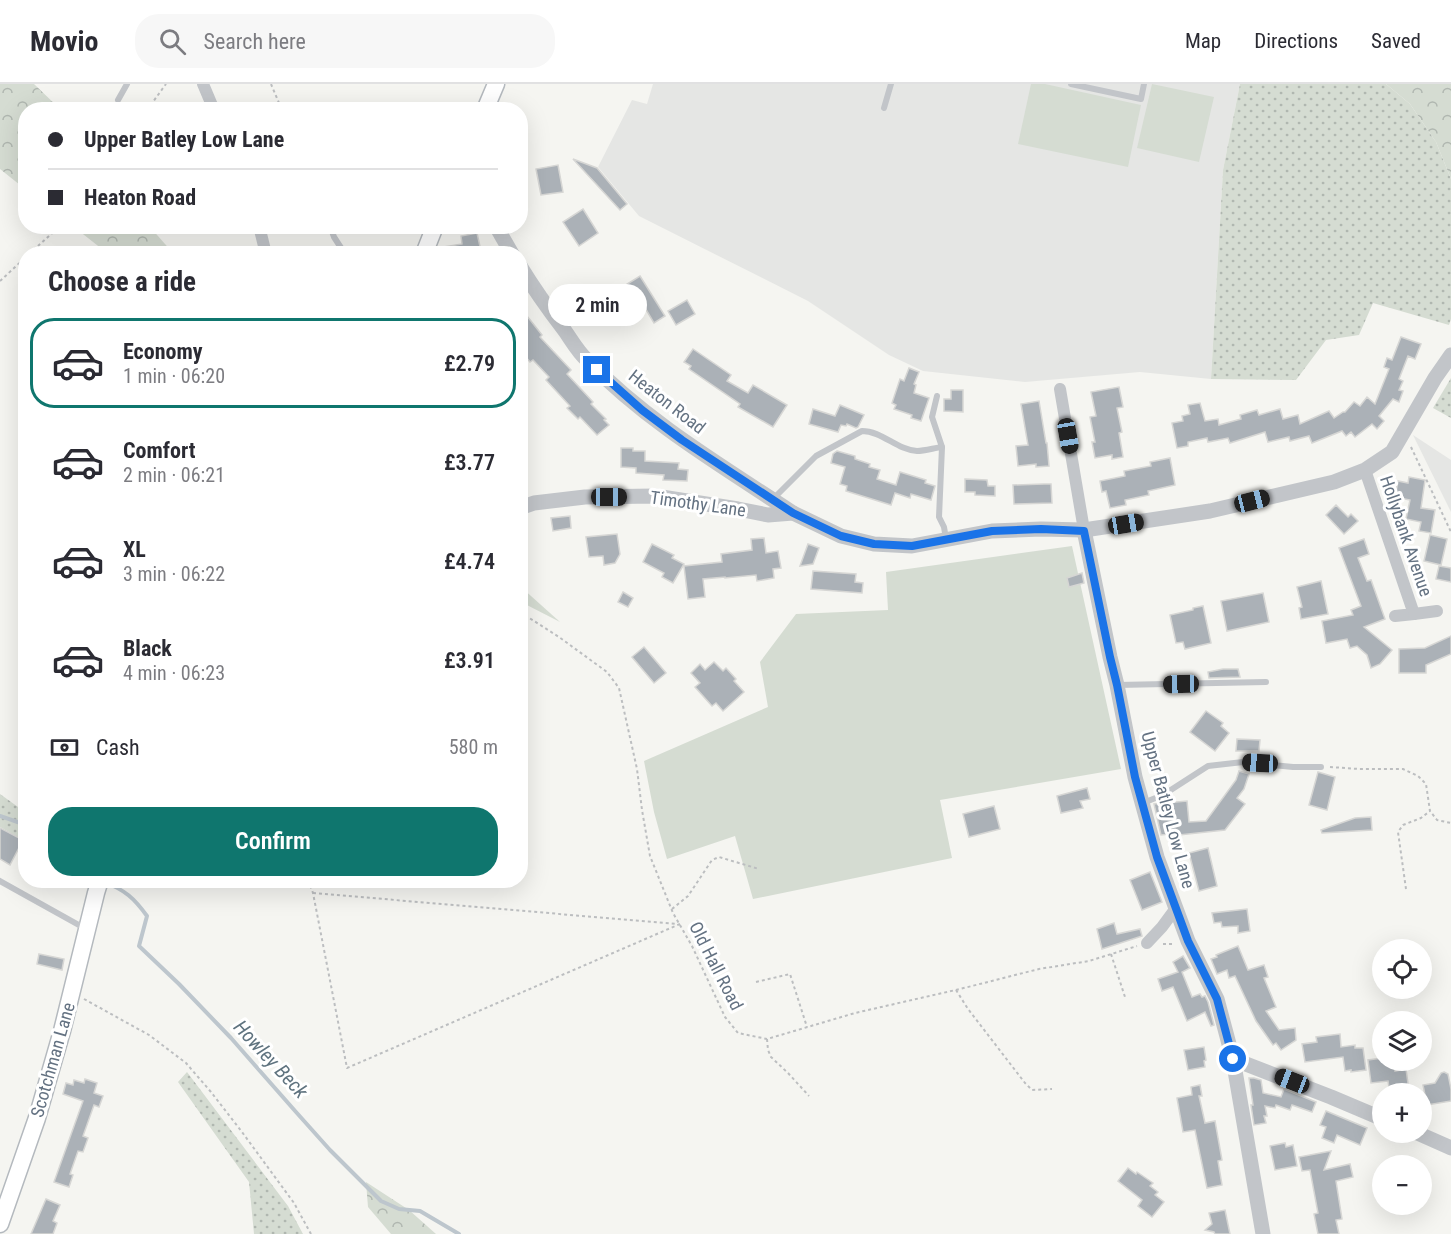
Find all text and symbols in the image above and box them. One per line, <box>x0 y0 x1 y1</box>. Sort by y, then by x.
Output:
search box <box>135 14 555 68</box>
text: Movio <box>30 25 99 58</box>
icon: search <box>156 25 189 58</box>
text: Search here <box>204 29 306 54</box>
text: Map <box>1185 29 1221 53</box>
text: Directions <box>1254 29 1338 53</box>
text: Saved <box>1371 29 1421 53</box>
text: Upper Batley Low Lane <box>84 127 284 152</box>
text: Heaton Road <box>84 185 196 210</box>
text: Choose a ride <box>48 266 196 298</box>
callout: 2 min <box>548 283 646 325</box>
text: 2 min <box>575 293 620 317</box>
icon: car <box>51 336 105 390</box>
text: Economy <box>123 339 203 364</box>
text: £2.79 <box>444 351 495 376</box>
route end <box>583 356 610 383</box>
text: 1 min · 06:20 <box>123 364 225 388</box>
street label: Heaton Road <box>625 365 710 438</box>
car <box>1056 417 1080 455</box>
icon: car <box>51 435 105 489</box>
text: Comfort <box>123 438 196 463</box>
text: £3.77 <box>444 450 495 475</box>
text: 2 min · 06:21 <box>123 463 225 487</box>
street label: Hollybank Avenue <box>1376 473 1437 599</box>
street label: Timothy Lane <box>649 486 747 521</box>
car <box>591 488 627 506</box>
car <box>1232 488 1272 514</box>
car <box>1107 512 1145 536</box>
icon: car <box>51 534 105 588</box>
text: XL <box>123 537 146 562</box>
text: £4.74 <box>444 549 495 574</box>
text: 3 min · 06:22 <box>123 562 225 586</box>
icon: car <box>51 633 105 687</box>
text: Black <box>123 636 172 661</box>
text: £3.91 <box>444 648 495 673</box>
text: 4 min · 06:23 <box>123 661 225 685</box>
car <box>1163 675 1199 693</box>
street label: Upper Batley Low Lane <box>1137 729 1200 891</box>
icon: cash <box>48 731 81 764</box>
text: Cash <box>96 735 140 760</box>
text: 580 m <box>449 735 498 759</box>
car <box>1242 753 1278 773</box>
button: Confirm <box>48 807 498 876</box>
street label: Old Hall Road <box>685 918 748 1013</box>
map controls <box>1372 939 1432 1215</box>
button: locate <box>1372 939 1432 999</box>
street label: Scotchman Lane <box>26 1000 79 1120</box>
button: layers <box>1372 1011 1432 1071</box>
water label: Howley Beck <box>229 1015 314 1104</box>
route start <box>1219 1045 1246 1072</box>
car <box>1272 1066 1312 1096</box>
button: + <box>1372 1083 1432 1143</box>
button: − <box>1372 1155 1432 1215</box>

